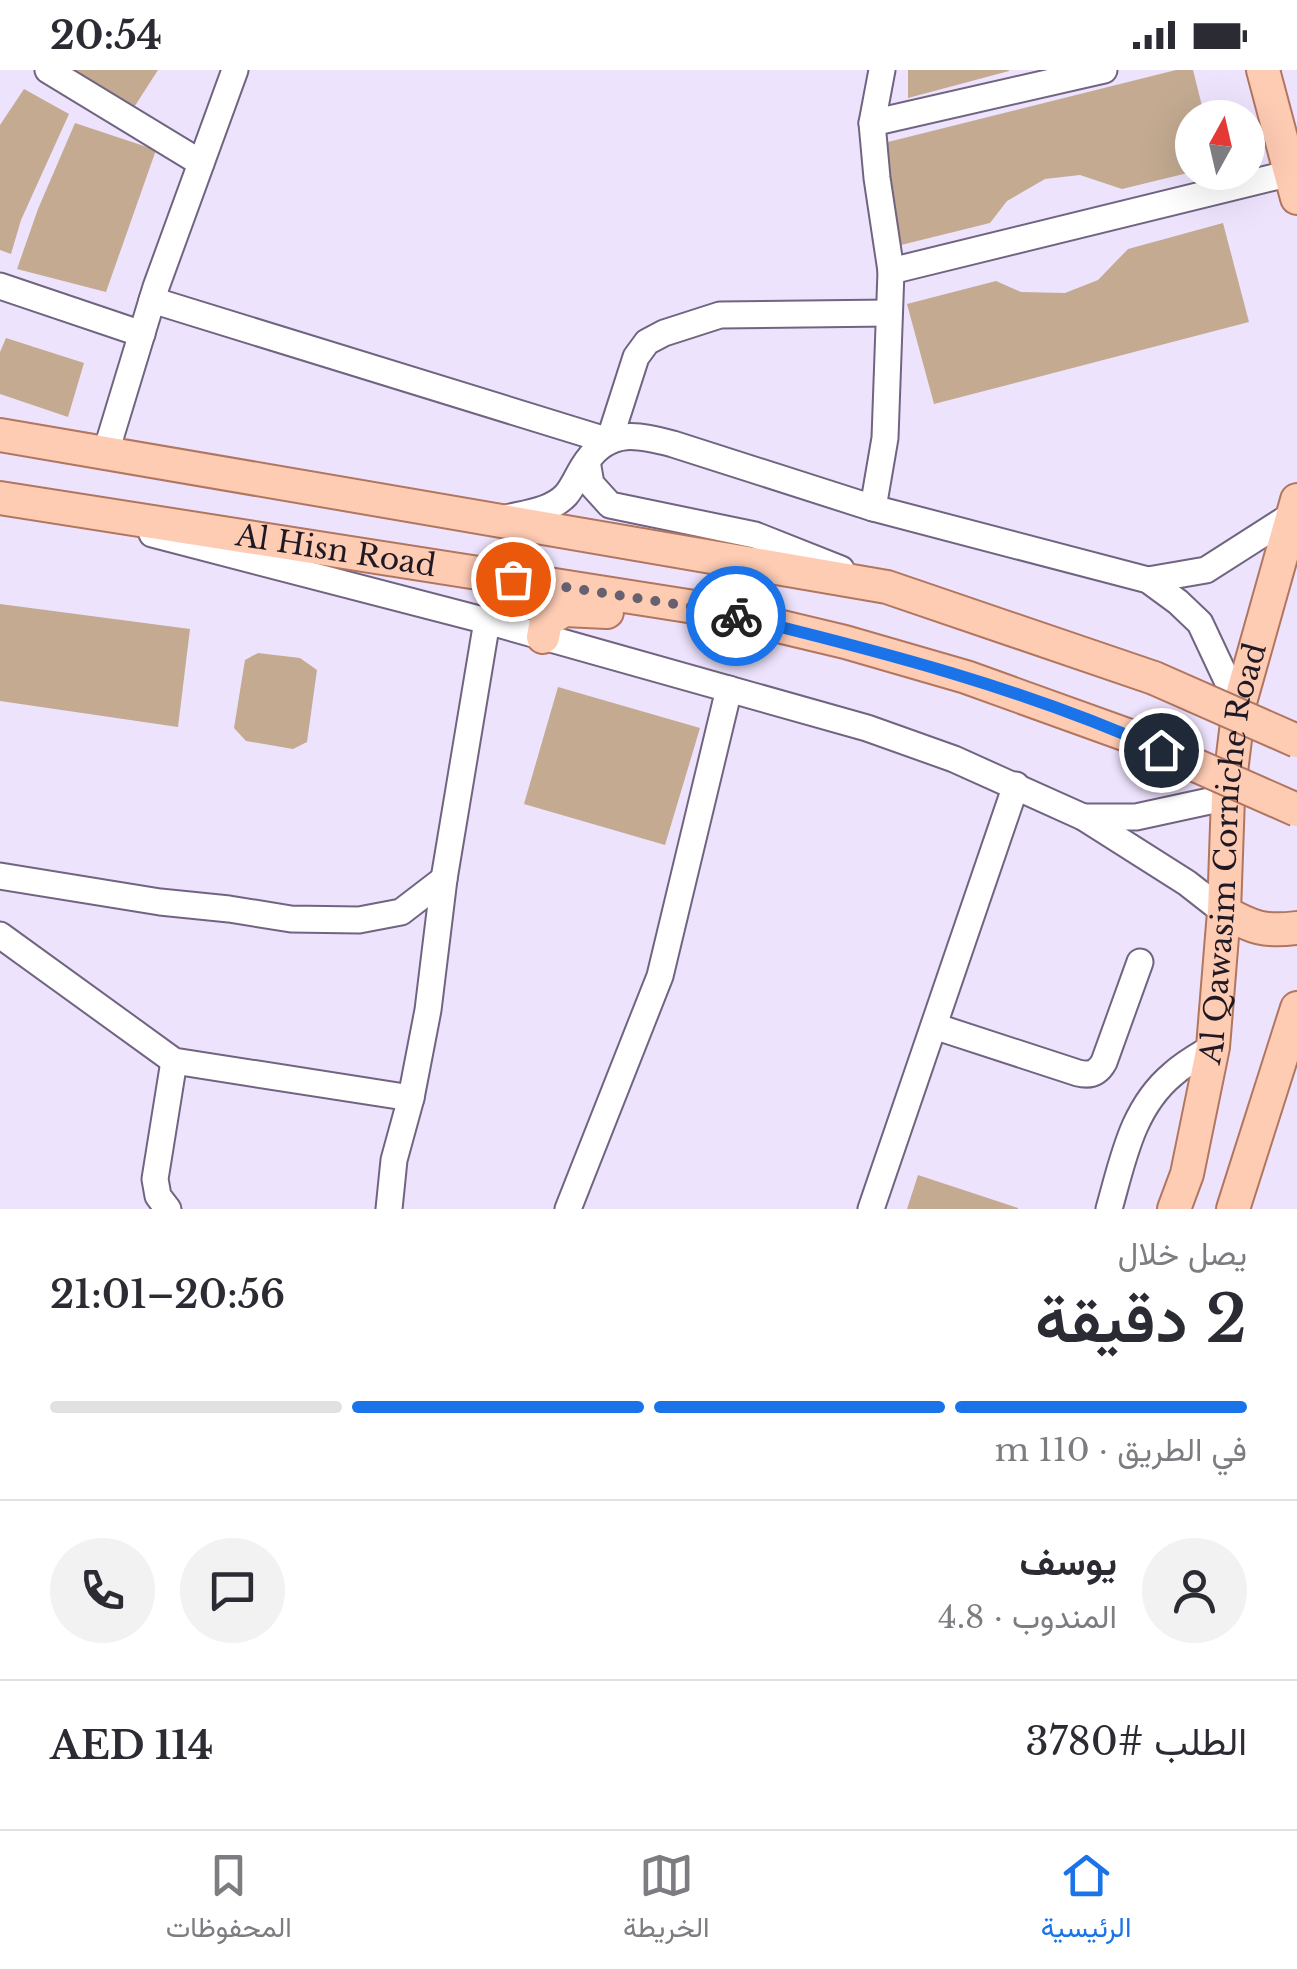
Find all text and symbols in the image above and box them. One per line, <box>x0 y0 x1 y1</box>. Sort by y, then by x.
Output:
text: 20:54 <box>50 12 162 59</box>
north arrow <box>1175 100 1265 190</box>
map controls <box>1175 100 1265 190</box>
street label: Al Hisn Road <box>232 516 439 584</box>
pin <box>471 537 556 622</box>
icon: bag <box>486 552 541 607</box>
courier <box>686 566 786 666</box>
icon: bike <box>709 589 764 644</box>
street label: Al Qawasim Corniche Road <box>1191 639 1274 1068</box>
pin <box>1119 708 1204 793</box>
icon: home <box>1134 723 1189 778</box>
text: يصل خلال <box>1118 1234 1247 1274</box>
text: 20:56–21:01 <box>50 1271 285 1318</box>
text: 2 دقيقة <box>1035 1279 1247 1360</box>
text: في الطريق · 110 m <box>995 1430 1247 1470</box>
button: phone <box>50 1538 155 1643</box>
button: chat <box>180 1538 285 1643</box>
text: يوسف <box>1020 1538 1117 1585</box>
button: person <box>1142 1538 1247 1643</box>
text: المندوب · 4.8 <box>938 1597 1117 1637</box>
text: الطلب #3780 <box>1025 1718 1247 1765</box>
text: AED 114 <box>50 1722 213 1769</box>
tab: المحفوظات <box>166 1848 292 1952</box>
tab: الخريطة <box>623 1848 710 1952</box>
tab: الرئيسية <box>1041 1848 1131 1952</box>

